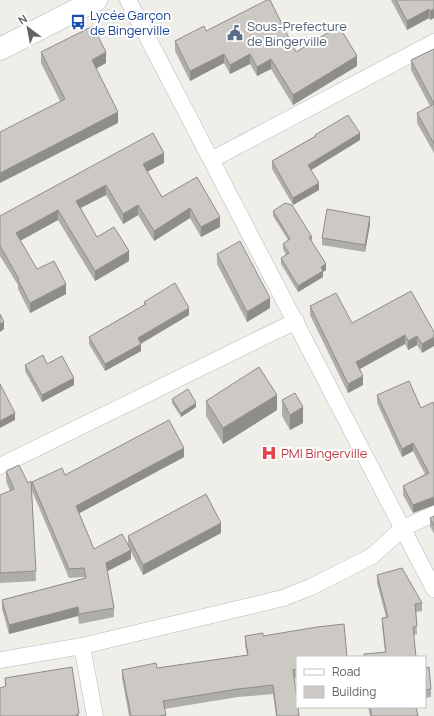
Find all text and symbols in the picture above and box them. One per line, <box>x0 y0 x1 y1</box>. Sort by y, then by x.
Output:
place label: Lycée Garçon de Bingerville <box>90 6 171 39</box>
north arrow <box>8 8 48 48</box>
text: N <box>15 11 30 28</box>
bus stop icon: Lycée Garçon de Bingerville <box>69 13 87 31</box>
place label: Sous-Prefecture de Bingerville <box>247 17 347 50</box>
public building icon: Sous-Prefecture de Bingerville <box>226 24 244 42</box>
hospital icon: PMI Bingerville <box>260 444 278 462</box>
place label: PMI Bingerville <box>281 444 368 462</box>
legend <box>296 656 426 708</box>
text: Road <box>332 663 360 680</box>
text: Building <box>332 683 376 700</box>

